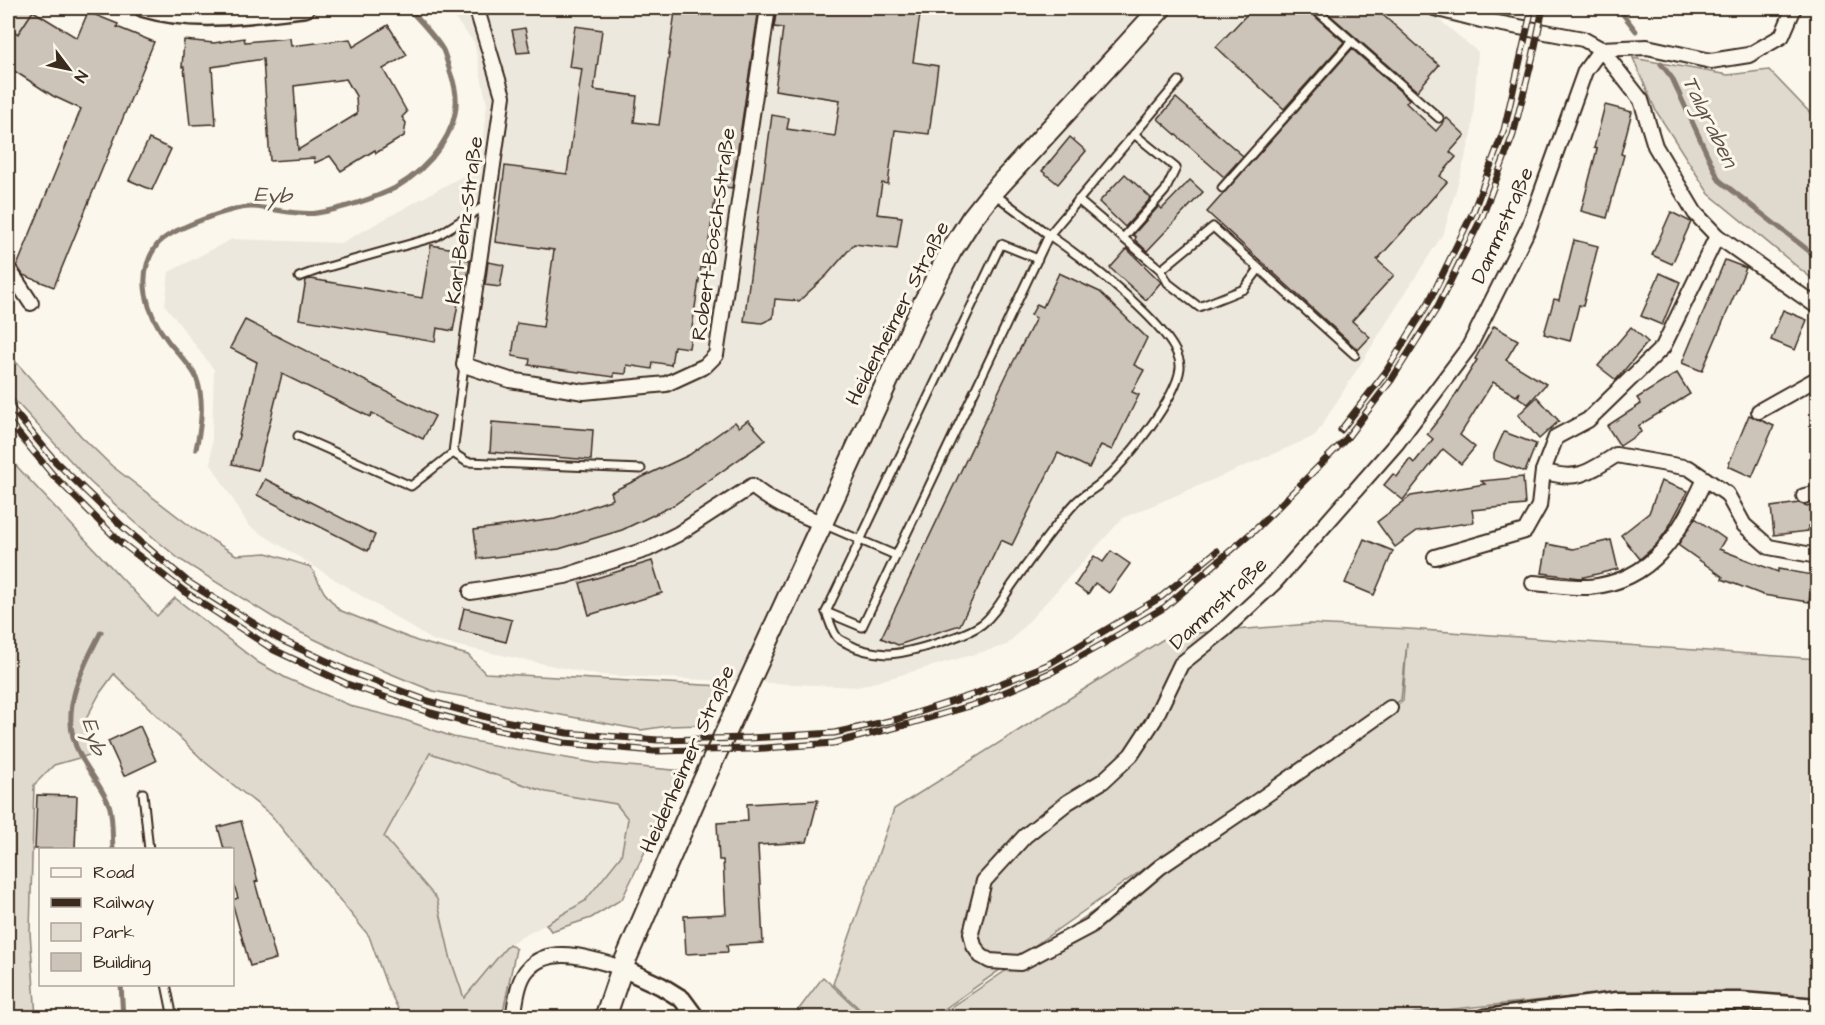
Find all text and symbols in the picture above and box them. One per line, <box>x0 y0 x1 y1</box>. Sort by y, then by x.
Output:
north arrow <box>39 39 99 99</box>
text: N <box>69 66 93 87</box>
water label: Talgraben <box>1673 71 1746 175</box>
street label: Robert-Bosch-Straße <box>684 126 743 342</box>
street label: Karl-Benz-Straße <box>438 134 491 306</box>
street label: Dammstraße <box>1464 162 1541 288</box>
water label: Eyb <box>253 179 295 213</box>
street label: Heidenheimer Straße <box>838 216 956 410</box>
street label: Dammstraße <box>1163 550 1274 656</box>
street label: Heidenheimer Straße <box>633 661 742 858</box>
water label: Eyb <box>73 714 114 762</box>
legend <box>39 848 234 986</box>
text: Road <box>93 860 134 885</box>
text: Railway <box>93 890 154 916</box>
text: Park <box>93 920 135 945</box>
text: Building <box>93 950 151 976</box>

